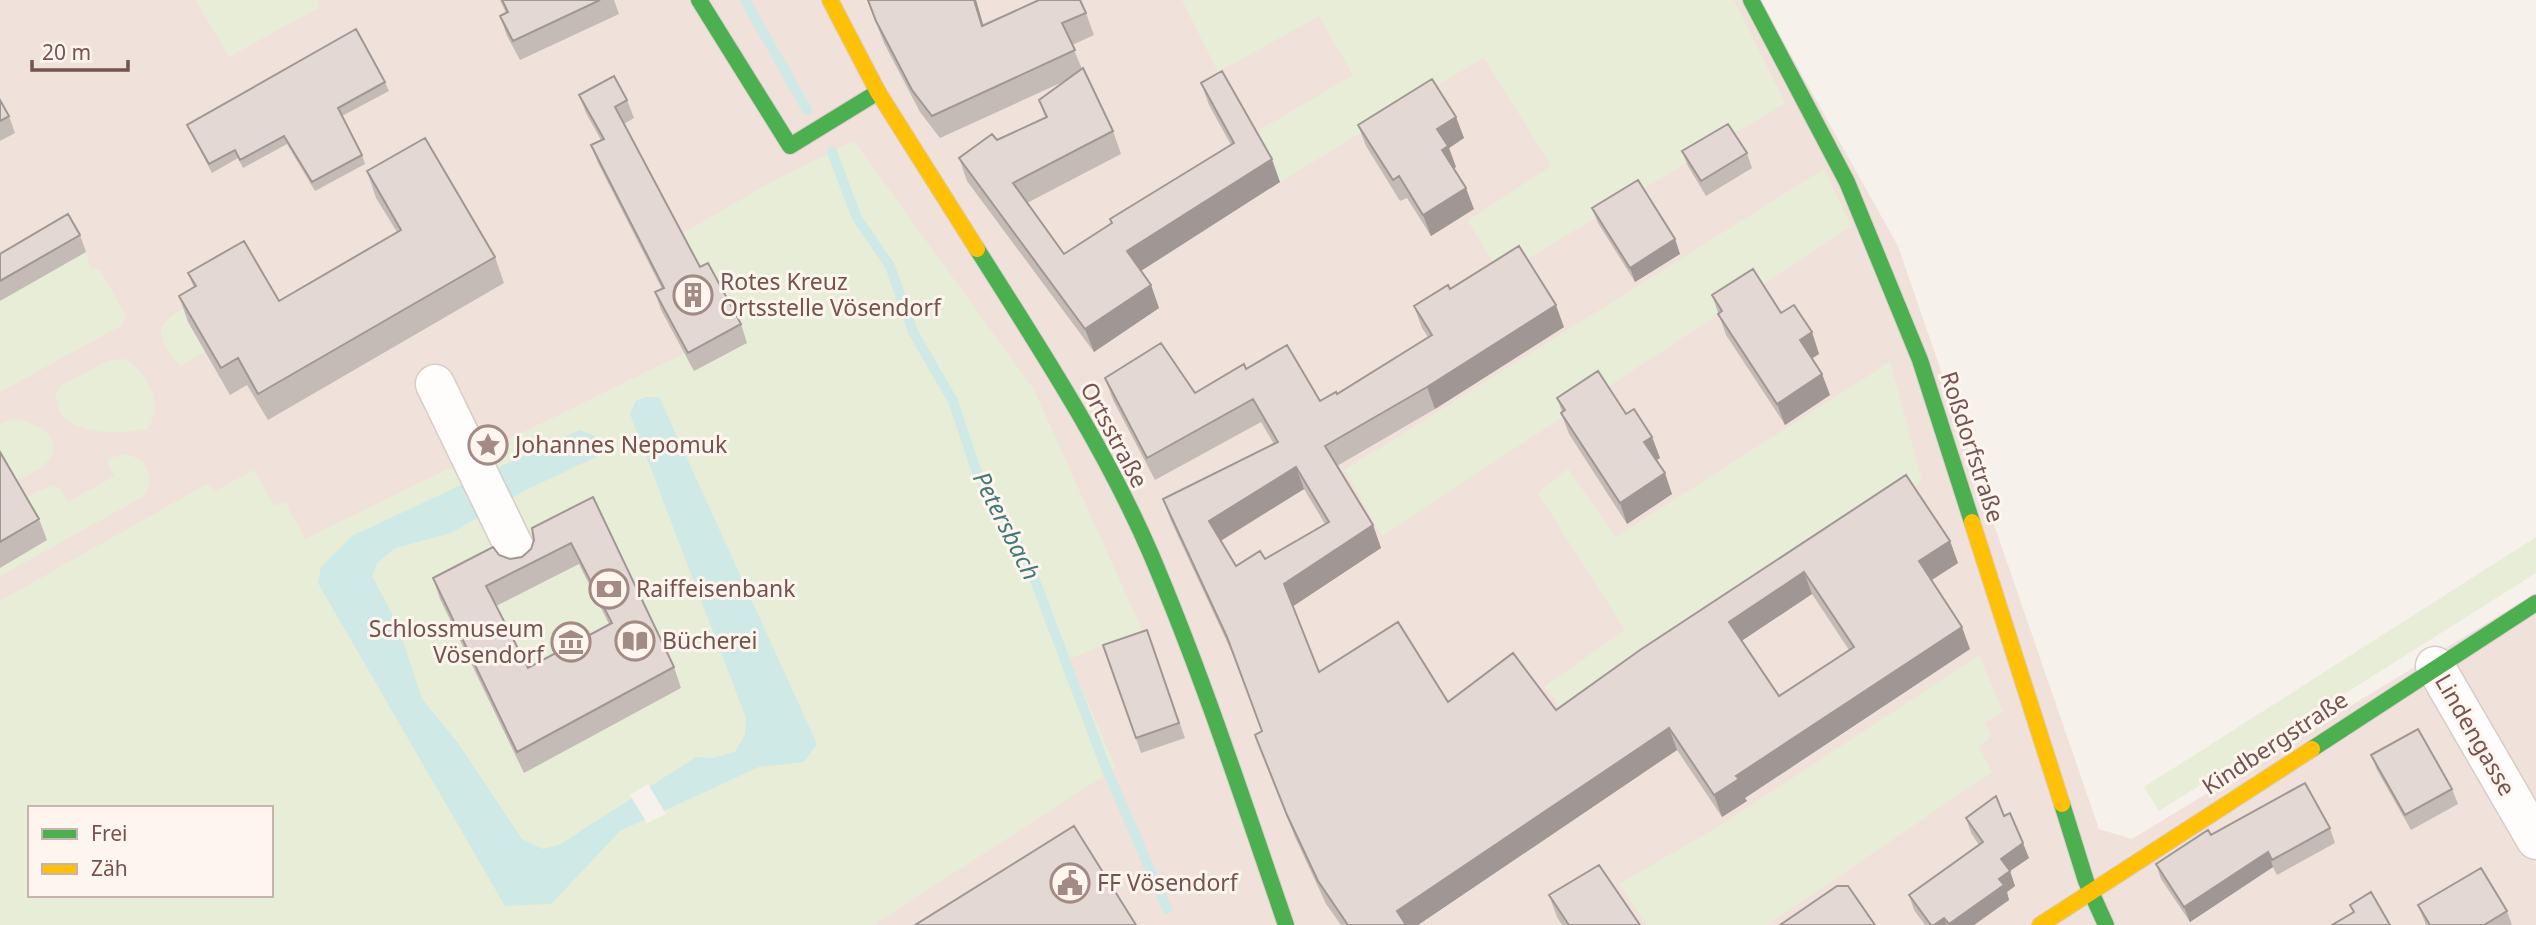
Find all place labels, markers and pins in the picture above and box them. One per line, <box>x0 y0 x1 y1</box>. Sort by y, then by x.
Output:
place label: Rotes Kreuz Ortsstelle Vösendorf <box>720 265 942 323</box>
building icon: Rotes Kreuz Ortsstelle Vösendorf <box>672 274 714 316</box>
place icon: Johannes Nepomuk <box>467 424 509 466</box>
place label: Johannes Nepomuk <box>513 428 728 460</box>
bank icon: Raiffeisenbank <box>588 568 630 610</box>
place label: Raiffeisenbank <box>636 572 796 604</box>
place label: Schlossmuseum Vösendorf <box>369 612 545 670</box>
library icon: Bücherei <box>614 620 656 662</box>
museum icon: Schlossmuseum Vösendorf <box>550 621 592 663</box>
place label: Bücherei <box>662 624 757 656</box>
public building icon: FF Vösendorf <box>1049 862 1091 904</box>
place label: FF Vösendorf <box>1097 866 1239 898</box>

